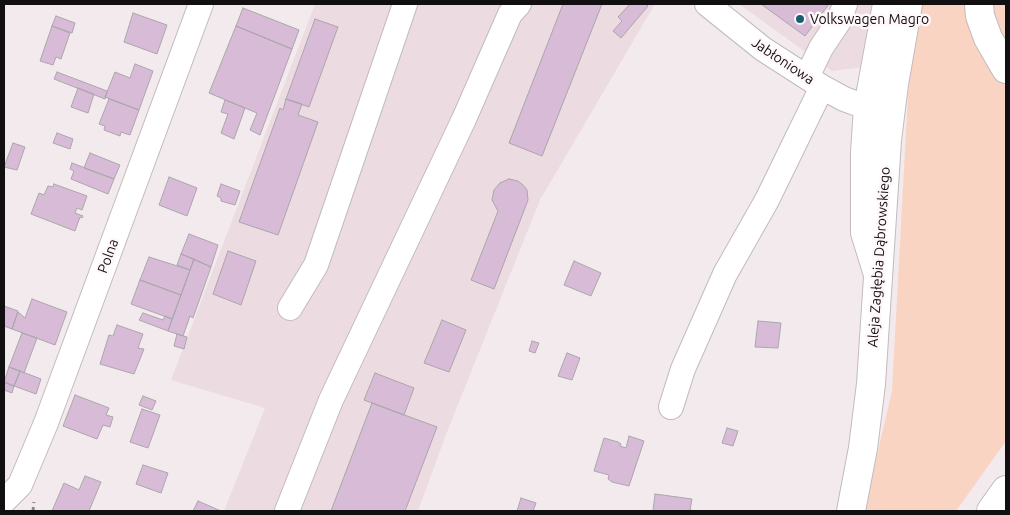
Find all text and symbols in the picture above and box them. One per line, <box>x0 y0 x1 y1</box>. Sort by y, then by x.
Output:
place label: Volkswagen Magro <box>810 11 929 27</box>
marker: Volkswagen Magro <box>794 13 806 25</box>
street label: Jabłoniowa <box>749 34 817 88</box>
street label: Aleja Zagłębia Dąbrowskiego <box>864 166 894 348</box>
street label: Polna <box>94 237 122 275</box>

